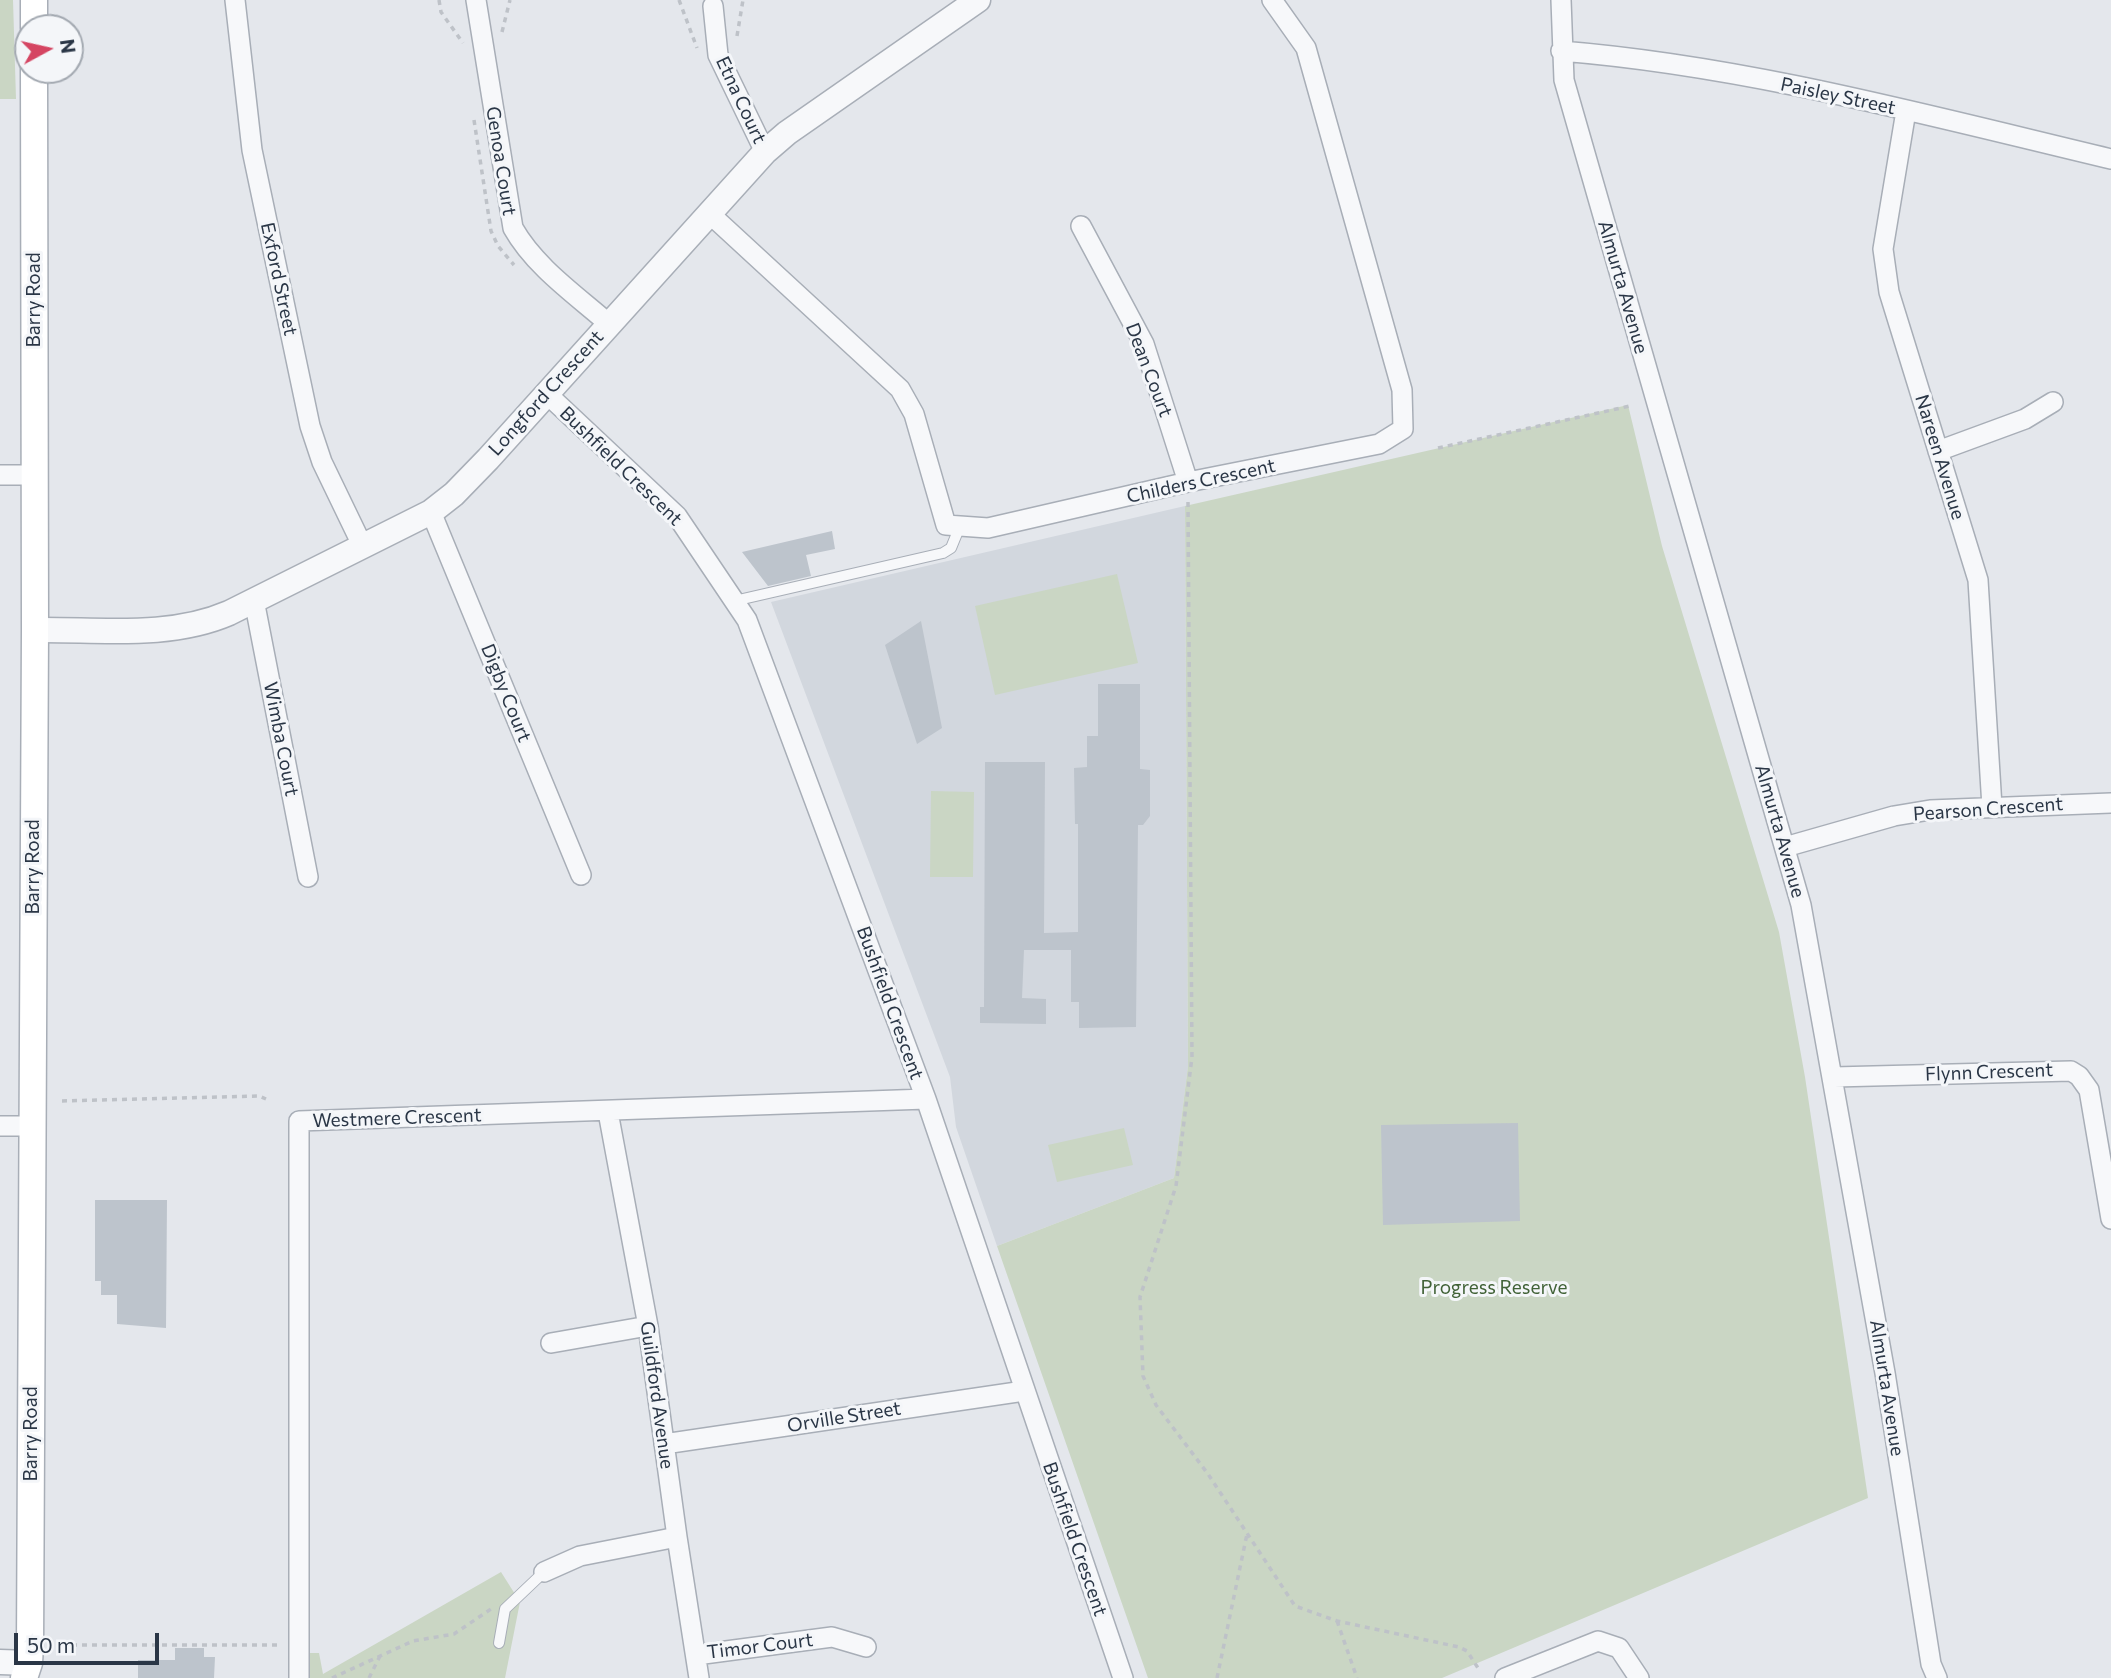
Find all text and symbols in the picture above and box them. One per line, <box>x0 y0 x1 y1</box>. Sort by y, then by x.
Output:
north arrow <box>14 14 84 84</box>
text: N <box>56 38 81 55</box>
street label: Etna Court <box>711 53 771 147</box>
street label: Paisley Street <box>1778 73 1898 119</box>
street label: Genoa Court <box>481 105 521 217</box>
street label: Almurta Avenue <box>1593 218 1653 356</box>
street label: Exford Street <box>256 220 302 338</box>
street label: Barry Road <box>23 252 45 348</box>
street label: Dean Court <box>1121 320 1177 420</box>
street label: Longford Crescent <box>484 326 608 460</box>
street label: Nareen Avenue <box>1910 392 1970 522</box>
street label: Bushfield Crescent <box>555 402 687 530</box>
street label: Childers Crescent <box>1125 454 1277 508</box>
street label: Digby Court <box>476 641 536 745</box>
street label: Wimba Court <box>259 680 303 798</box>
street label: Almurta Avenue <box>1750 762 1810 900</box>
street label: Pearson Crescent <box>1912 792 2064 826</box>
street label: Barry Road <box>22 819 44 915</box>
street label: Bushfield Crescent <box>852 923 928 1083</box>
street label: Flynn Crescent <box>1925 1058 2053 1086</box>
street label: Westmere Crescent <box>312 1104 482 1132</box>
park label: Progress Reserve <box>1421 1277 1567 1299</box>
street label: Almurta Avenue <box>1865 1318 1909 1458</box>
street label: Guildford Avenue <box>635 1320 679 1470</box>
street label: Barry Road <box>20 1386 42 1482</box>
street label: Orville Street <box>786 1397 902 1437</box>
street label: Bushfield Crescent <box>1038 1459 1112 1619</box>
scale bar <box>18 1618 163 1662</box>
street label: Timor Court <box>706 1628 814 1664</box>
text: 50 m <box>27 1632 75 1657</box>

